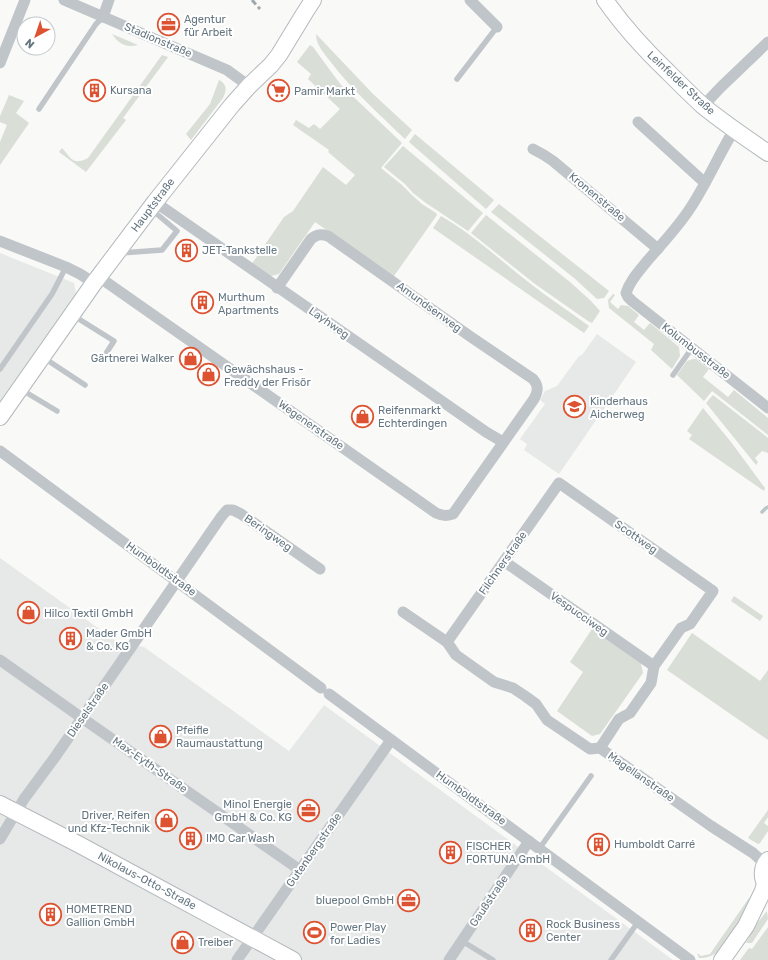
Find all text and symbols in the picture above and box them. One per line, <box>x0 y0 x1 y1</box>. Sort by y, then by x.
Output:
office icon: Agentur für Arbeit <box>156 12 182 38</box>
place label: Agentur für Arbeit <box>184 13 233 39</box>
north arrow <box>16 16 56 56</box>
street label: Stadionstraße <box>122 20 194 60</box>
text: N <box>23 36 37 51</box>
street label: Leinfelder Straße <box>644 48 718 118</box>
building icon: Kursana <box>82 77 108 103</box>
supermarket icon: Pamir Markt <box>266 78 292 104</box>
place label: Kursana <box>110 84 152 97</box>
place label: Pamir Markt <box>294 85 356 98</box>
street label: Kronenstraße <box>566 170 628 224</box>
street label: Hauptstraße <box>129 176 177 234</box>
building icon: JET-Tankstelle <box>174 237 200 263</box>
place label: JET-Tankstelle <box>202 244 277 257</box>
street label: Amundsenweg <box>394 279 464 335</box>
building icon: Murthum Apartments <box>189 290 215 316</box>
place label: Murthum Apartments <box>218 291 279 317</box>
street label: Layhweg <box>306 304 352 342</box>
street label: Kolumbusstraße <box>659 320 733 382</box>
shop icon: Gärtnerei Walker <box>177 345 203 371</box>
place label: Gärtnerei Walker <box>91 352 175 365</box>
shop icon: Gewächshaus - Freddy der Frisör <box>196 362 222 388</box>
place label: Gewächshaus - Freddy der Frisör <box>224 363 311 389</box>
school or university icon: Kinderhaus Aicherweg <box>561 394 587 420</box>
place label: Kinderhaus Aicherweg <box>590 395 648 421</box>
street label: Wegenerstraße <box>276 398 346 452</box>
shop icon: Reifenmarkt Echterdingen <box>350 403 376 429</box>
place label: Reifenmarkt Echterdingen <box>378 404 447 430</box>
street label: Beringweg <box>242 512 294 554</box>
street label: Scottweg <box>612 518 660 556</box>
street label: Filchnerstraße <box>476 529 530 597</box>
street label: Humboldtstraße <box>123 539 199 599</box>
street label: Vespucciweg <box>548 589 610 639</box>
shop icon: Hilco Textil GmbH <box>15 600 41 626</box>
place label: Hilco Textil GmbH <box>44 607 133 620</box>
building icon: Mader GmbH & Co. KG <box>58 626 84 652</box>
place label: Mader GmbH & Co. KG <box>86 627 152 653</box>
street label: Dieselstraße <box>64 680 112 740</box>
shop icon: Pfeifle Raumaustattung <box>147 723 173 749</box>
place label: Pfeifle Raumaustattung <box>176 724 263 750</box>
street label: Max-Eyth-Straße <box>110 734 190 796</box>
street label: Magellanstraße <box>605 749 677 805</box>
street label: Humboldtstraße <box>433 768 509 828</box>
office icon: Minol Energie GmbH & Co. KG <box>295 797 321 823</box>
place label: Minol Energie GmbH & Co. KG <box>215 798 292 824</box>
shop icon: Driver, Reifen und Kfz-Technik <box>153 808 179 834</box>
place label: Driver, Reifen und Kfz-Technik <box>68 809 150 835</box>
street label: Gutenbergstraße <box>284 811 344 889</box>
building icon: IMO Car Wash <box>177 825 203 851</box>
building icon: Humboldt Carré <box>585 831 611 857</box>
place label: IMO Car Wash <box>206 832 275 845</box>
place label: Humboldt Carré <box>614 838 695 851</box>
building icon: FISCHER FORTUNA GmbH <box>438 839 464 865</box>
place label: FISCHER FORTUNA GmbH <box>466 840 550 866</box>
street label: Nikolaus-Otto-Straße <box>96 850 198 912</box>
street label: Gaußstraße <box>467 873 511 929</box>
office icon: bluepool GmbH <box>396 887 422 913</box>
place label: bluepool GmbH <box>316 894 394 907</box>
building icon: HOMETREND Gallion GmbH <box>37 902 63 928</box>
place label: HOMETREND Gallion GmbH <box>66 903 135 929</box>
building icon: Rock Business Center <box>518 917 544 943</box>
place label: Rock Business Center <box>546 918 620 944</box>
sports icon: Power Play for Ladies <box>301 920 327 946</box>
place label: Power Play for Ladies <box>330 921 386 947</box>
shop icon: Treiber <box>169 929 195 955</box>
place label: Treiber <box>198 936 234 949</box>

